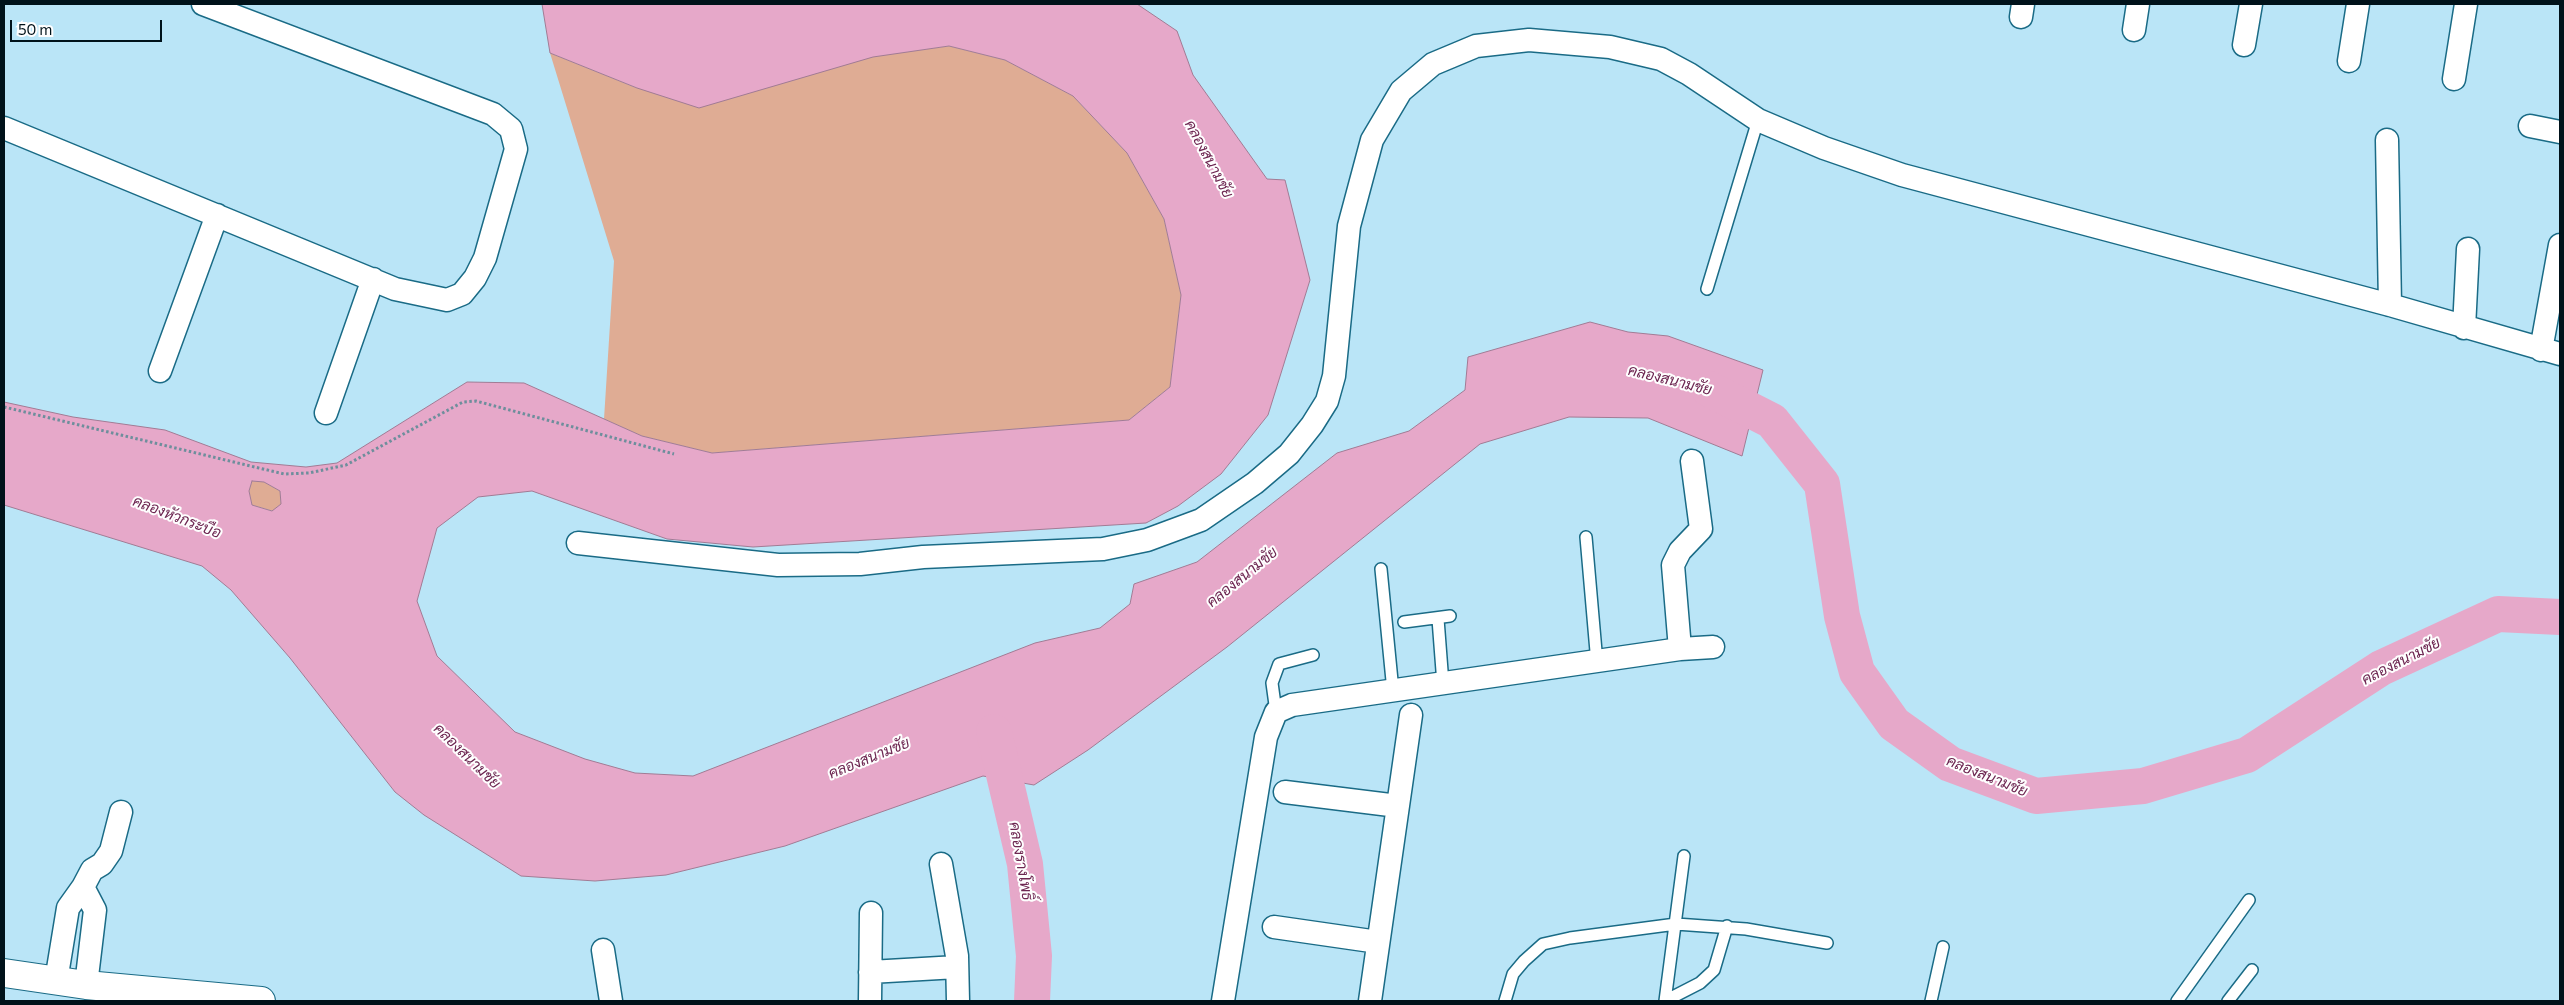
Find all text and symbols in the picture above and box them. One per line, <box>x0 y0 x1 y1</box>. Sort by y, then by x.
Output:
scale bar <box>12 10 165 42</box>
text: 50 m <box>18 20 52 38</box>
water label: คลองสนามชัย <box>1181 117 1237 201</box>
water label: คลองสนามชัย <box>1626 361 1714 399</box>
water label: คลองหัวกระบือ <box>130 492 224 542</box>
water label: คลองสนามชัย <box>1203 543 1281 611</box>
water label: คลองสนามชัย <box>2359 634 2443 688</box>
water label: คลองสนามชัย <box>430 720 504 792</box>
water label: คลองสนามชัย <box>826 734 912 782</box>
water label: คลองสนามชัย <box>1944 752 2030 800</box>
water label: คลองรางโพธิ์ <box>1005 820 1037 902</box>

